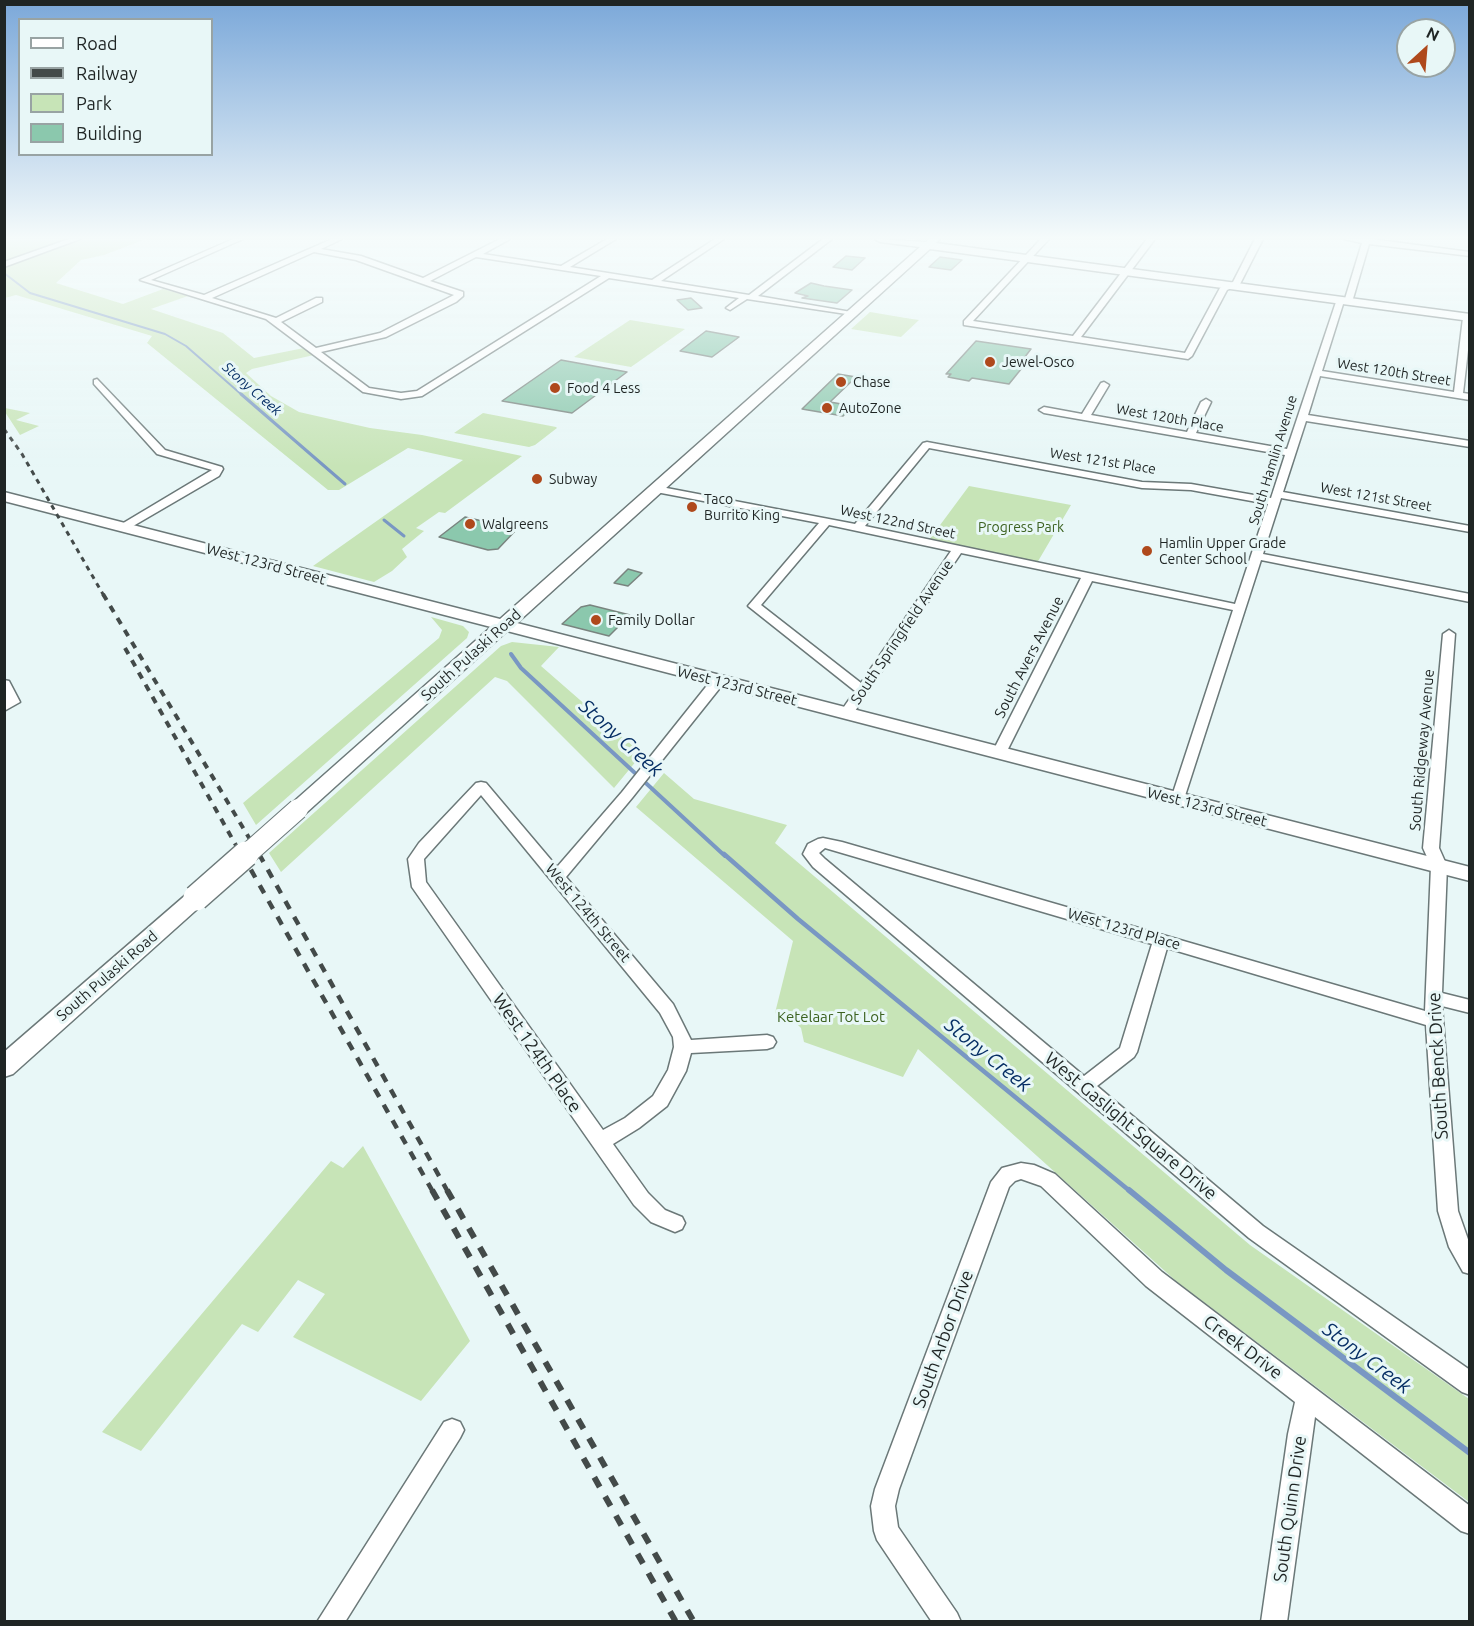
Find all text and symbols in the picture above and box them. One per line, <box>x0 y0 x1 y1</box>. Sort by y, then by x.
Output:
legend <box>18 18 213 156</box>
north arrow <box>1396 18 1456 78</box>
text: N <box>1424 23 1442 44</box>
text: Road <box>76 33 118 53</box>
text: Railway <box>76 63 137 83</box>
text: Park <box>76 93 112 113</box>
text: Building <box>76 123 142 143</box>
place label: Jewel-Osco <box>1002 354 1075 370</box>
marker: Jewel-Osco <box>983 355 997 369</box>
street label: West 120th Street <box>1336 355 1452 389</box>
water label: Stony Creek <box>219 359 285 419</box>
place label: Chase <box>853 374 891 390</box>
marker: Chase <box>834 375 848 389</box>
place label: Food 4 Less <box>567 380 640 396</box>
marker: Food 4 Less <box>548 381 562 395</box>
street label: South Hamlin Avenue <box>1245 393 1301 527</box>
place label: AutoZone <box>839 400 901 416</box>
street label: West 120th Place <box>1115 400 1225 436</box>
marker: AutoZone <box>820 401 834 415</box>
street label: West 121st Place <box>1049 444 1157 478</box>
place label: Subway <box>549 471 597 487</box>
marker: Subway <box>530 472 544 486</box>
street label: West 121st Street <box>1319 479 1433 515</box>
place label: Taco Burrito King <box>704 491 780 524</box>
marker: Taco Burrito King <box>685 500 699 514</box>
street label: West 122nd Street <box>839 502 957 542</box>
place label: Walgreens <box>482 516 548 532</box>
marker: Walgreens <box>463 517 477 531</box>
park label: Progress Park <box>978 519 1064 535</box>
place label: Hamlin Upper Grade Center School <box>1159 535 1286 568</box>
street label: West 123rd Street <box>204 539 328 589</box>
marker: Hamlin Upper Grade Center School <box>1140 544 1154 558</box>
street label: South Springfield Avenue <box>847 556 957 708</box>
street label: South Avers Avenue <box>990 593 1068 721</box>
street label: South Pulaski Road <box>417 605 525 705</box>
place label: Family Dollar <box>608 611 695 629</box>
marker: Family Dollar <box>589 613 603 627</box>
street label: West 123rd Street <box>675 662 799 710</box>
street label: South Ridgeway Avenue <box>1406 668 1438 832</box>
water label: Stony Creek <box>574 694 668 782</box>
street label: West 123rd Street <box>1145 783 1269 831</box>
street label: West 124th Street <box>542 860 634 966</box>
street label: West 123rd Place <box>1065 904 1183 954</box>
street label: South Pulaski Road <box>53 927 161 1025</box>
street label: West 124th Place <box>488 989 586 1117</box>
street label: South Benck Drive <box>1423 992 1453 1140</box>
park label: Ketelaar Tot Lot <box>777 1008 885 1026</box>
water label: Stony Creek <box>940 1013 1036 1097</box>
street label: West Gaslight Square Drive <box>1041 1048 1221 1204</box>
street label: South Arbor Drive <box>908 1267 978 1411</box>
street label: Creek Drive <box>1199 1310 1287 1384</box>
water label: Stony Creek <box>1318 1317 1416 1399</box>
street label: South Quinn Drive <box>1269 1434 1311 1584</box>

